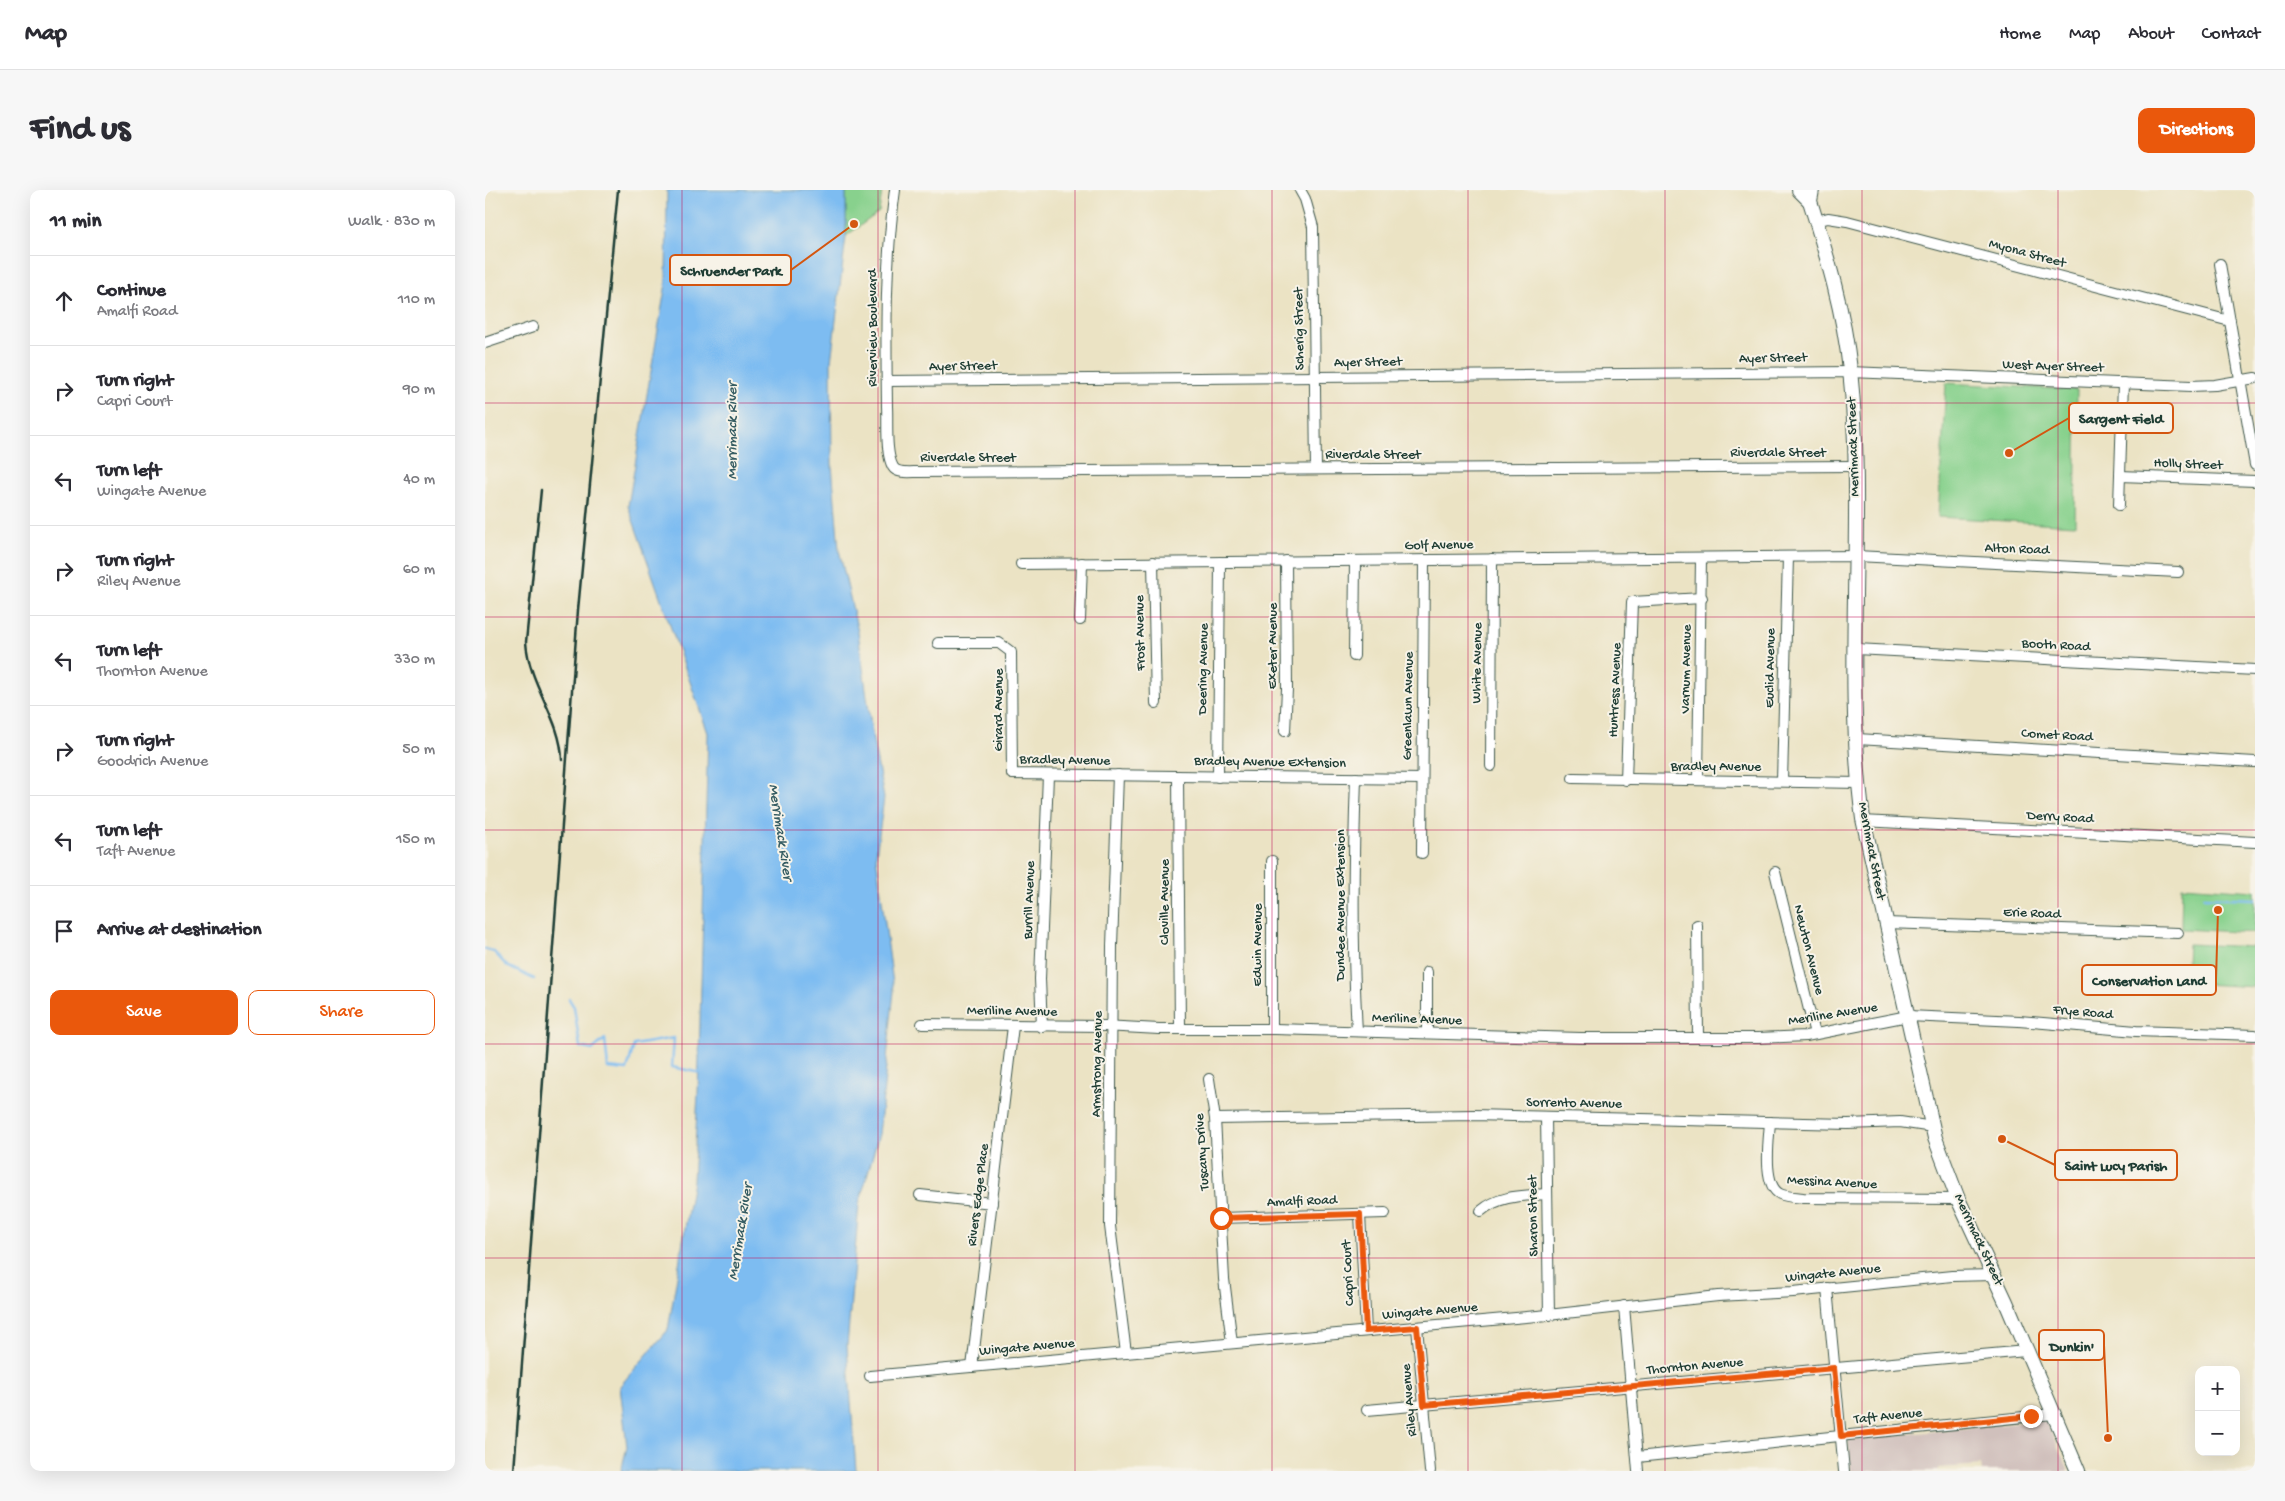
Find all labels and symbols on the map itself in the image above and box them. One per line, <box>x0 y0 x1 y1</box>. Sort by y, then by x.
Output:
street label: Myona Street <box>1987 236 2069 273</box>
callout: Schruender Park <box>670 255 791 285</box>
text: Schruender Park <box>680 263 784 281</box>
street label: Riverview Boulevard <box>865 267 882 387</box>
street label: Scherig Street <box>1291 286 1309 370</box>
street label: Ayer Street <box>1739 350 1808 368</box>
street label: Ayer Street <box>1334 354 1403 372</box>
street label: West Ayer Street <box>2002 357 2105 377</box>
street label: Ayer Street <box>929 358 998 376</box>
water label: Merrimack River <box>724 380 742 480</box>
street label: Merrimack Street <box>1844 396 1864 497</box>
callout: Sargent Field <box>2069 403 2173 433</box>
text: Sargent Field <box>2079 411 2165 429</box>
street label: Riverdale Street <box>1730 445 1827 462</box>
street label: Riverdale Street <box>1325 447 1422 464</box>
street label: Riverdale Street <box>920 450 1017 467</box>
street label: Holly Street <box>2153 455 2224 475</box>
street label: Golf Avenue <box>1404 537 1474 555</box>
street label: Alton Road <box>1984 540 2052 560</box>
street label: Frost Avenue <box>1132 594 1150 672</box>
street label: Exeter Avenue <box>1265 602 1282 689</box>
street label: Deering Avenue <box>1195 622 1213 716</box>
street label: White Avenue <box>1469 622 1487 704</box>
street label: Varnum Avenue <box>1678 624 1696 715</box>
street label: Euclid Avenue <box>1762 627 1780 708</box>
street label: Booth Road <box>2020 636 2093 656</box>
street label: Huntress Avenue <box>1606 642 1626 738</box>
street label: Greenlawn Avenue <box>1400 651 1418 760</box>
street label: Girard Avenue <box>991 668 1008 752</box>
street label: Comet Road <box>2021 726 2095 746</box>
street label: Bradley Avenue <box>1018 752 1111 770</box>
street label: Bradley Avenue Extension <box>1193 753 1346 773</box>
street label: Bradley Avenue <box>1670 759 1762 776</box>
water label: Merrimack River <box>764 783 797 884</box>
street label: Merrimack Street <box>1853 801 1889 903</box>
street label: Derry Road <box>2025 808 2096 828</box>
street label: Dundee Avenue Extension <box>1333 829 1350 982</box>
street label: Cloville Avenue <box>1157 858 1174 945</box>
street label: Burrill Avenue <box>1020 860 1040 940</box>
street label: Edwin Avenue <box>1250 903 1267 986</box>
street label: Newton Avenue <box>1789 903 1828 998</box>
street label: Erie Road <box>2003 904 2063 924</box>
callout: Conservation Land <box>2082 965 2216 995</box>
text: Conservation Land <box>2091 973 2208 991</box>
street label: Meriline Avenue <box>1787 999 1880 1030</box>
street label: Frye Road <box>2051 1002 2115 1024</box>
street label: Meriline Avenue <box>967 1003 1058 1021</box>
street label: Armstrong Avenue <box>1089 1010 1107 1117</box>
street label: Meriline Avenue <box>1372 1010 1463 1030</box>
street label: Sorrento Avenue <box>1526 1095 1623 1113</box>
street label: Tuscany Drive <box>1192 1112 1214 1192</box>
street label: Rivers Edge Place <box>964 1142 994 1247</box>
callout: Saint Lucy Parish <box>2055 1150 2177 1180</box>
text: Saint Lucy Parish <box>2065 1158 2167 1176</box>
street label: Messina Avenue <box>1787 1172 1878 1194</box>
street label: Sharon Street <box>1525 1174 1543 1257</box>
water label: Merrimack River <box>725 1180 758 1281</box>
street label: Merrimack Street <box>1949 1191 2007 1290</box>
street label: Amalfi Road <box>1267 1192 1339 1212</box>
route start <box>1210 1207 1233 1230</box>
street label: Capri Court <box>1339 1238 1359 1306</box>
street label: Wingate Avenue <box>1785 1260 1882 1287</box>
street label: Wingate Avenue <box>1382 1299 1479 1325</box>
callout: Dunkin' <box>2039 1330 2104 1360</box>
street label: Wingate Avenue <box>979 1335 1076 1361</box>
text: Dunkin' <box>2048 1339 2095 1357</box>
street label: Thornton Avenue <box>1645 1354 1745 1380</box>
street label: Riley Avenue <box>1398 1362 1422 1437</box>
street label: Taft Avenue <box>1852 1405 1924 1429</box>
route end <box>2020 1405 2043 1428</box>

